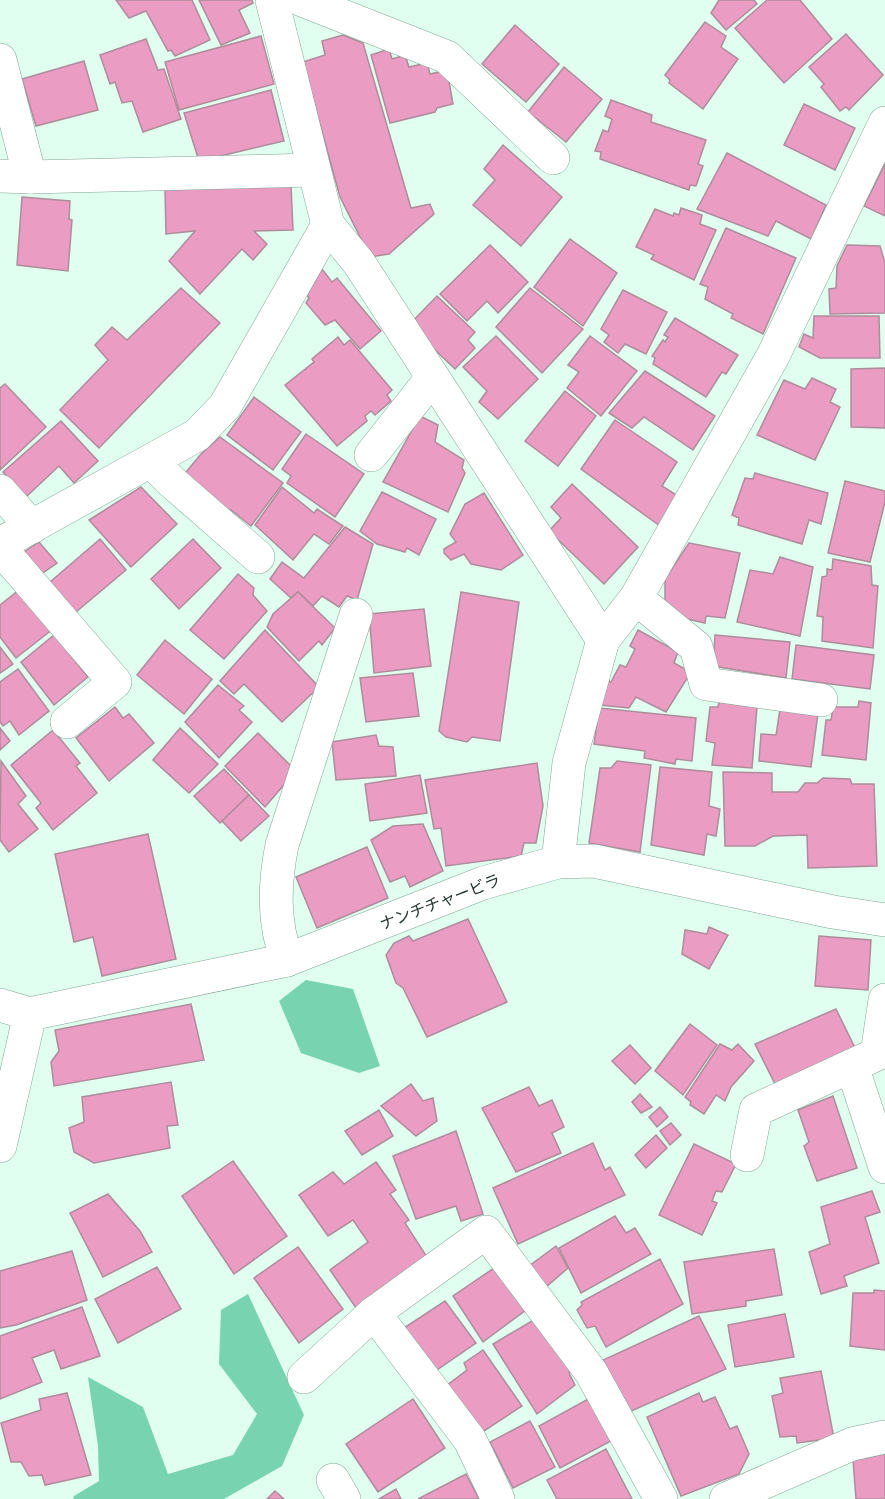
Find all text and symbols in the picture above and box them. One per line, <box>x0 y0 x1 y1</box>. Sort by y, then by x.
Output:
street label: ナンチチャービラ <box>377 871 503 933</box>

